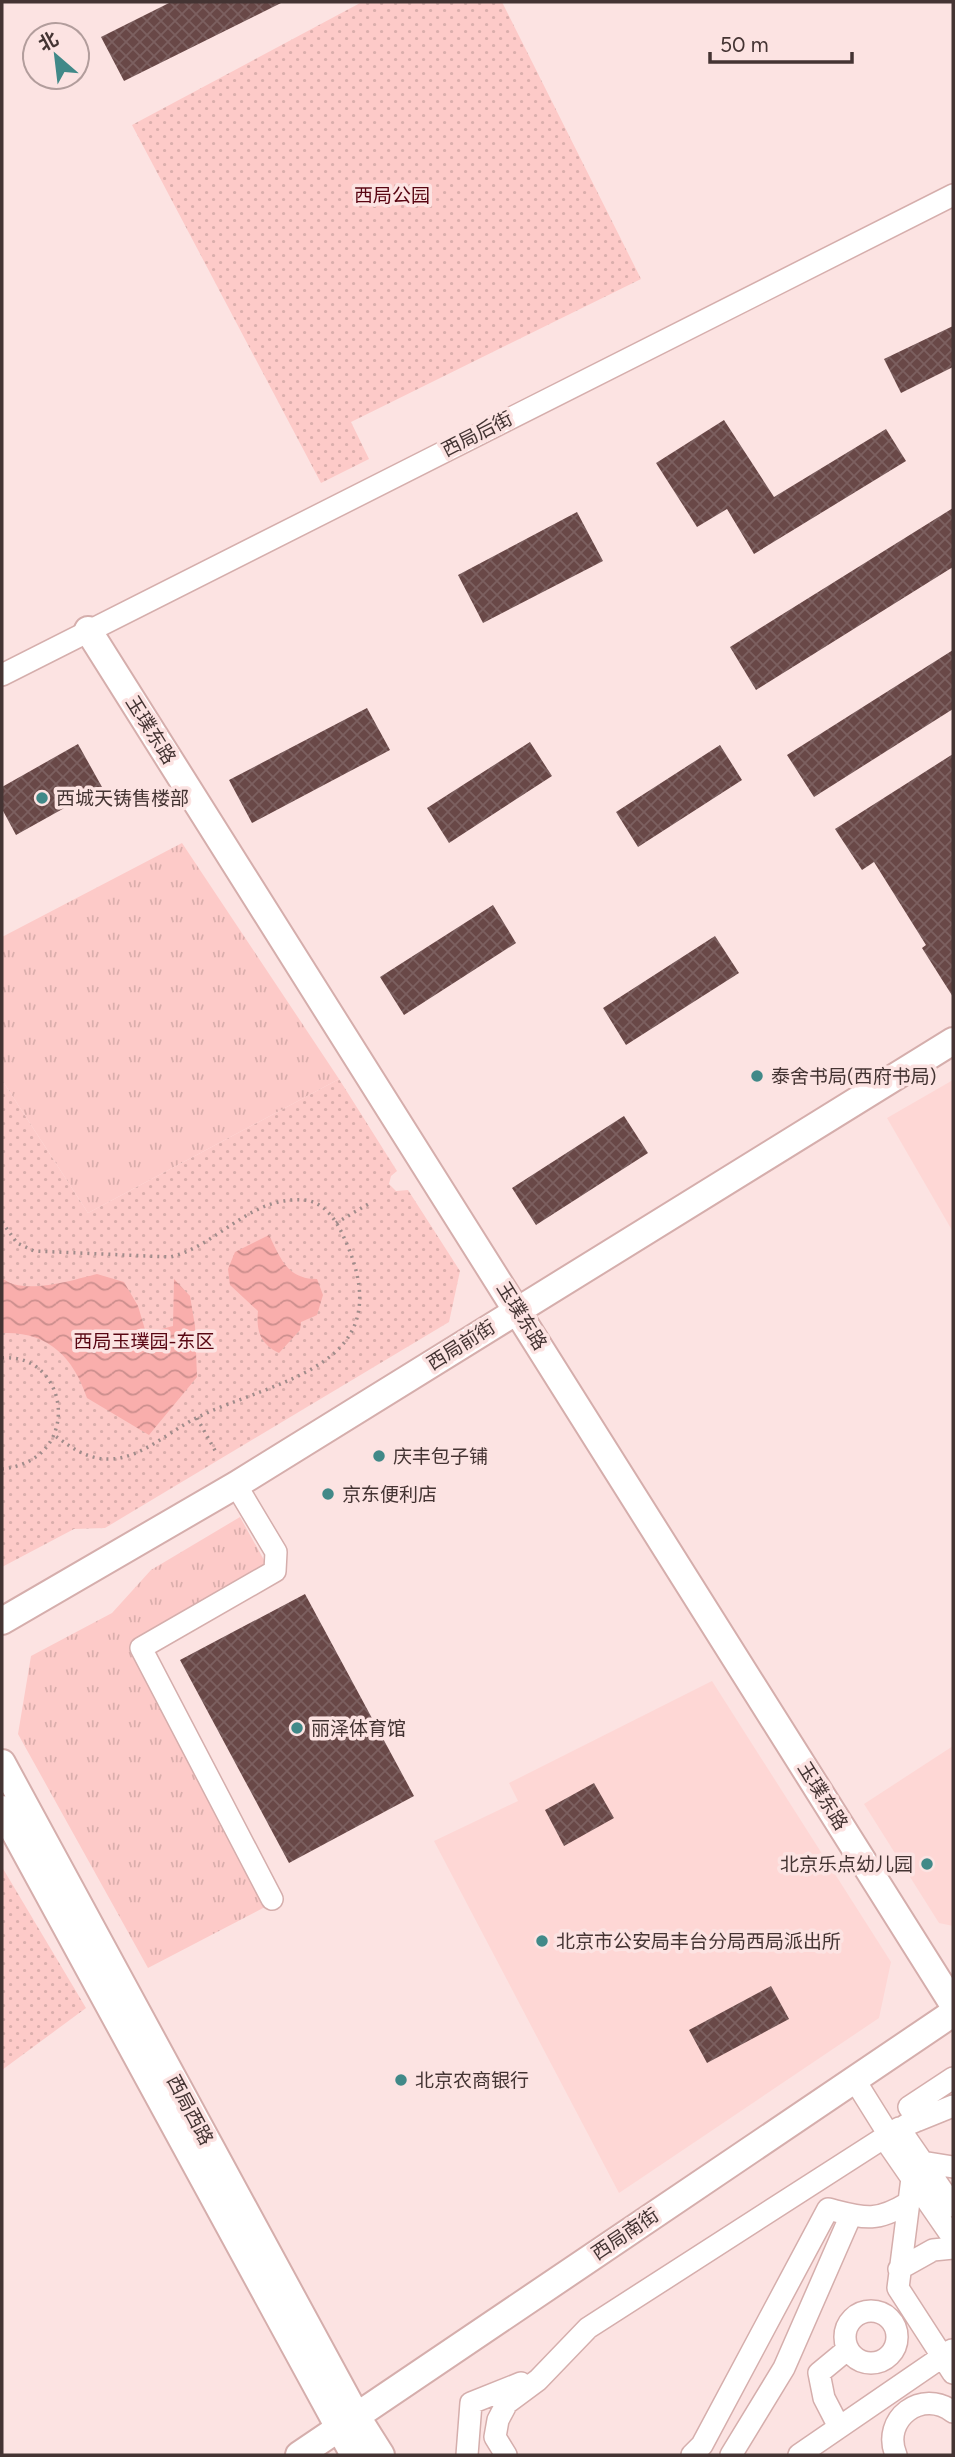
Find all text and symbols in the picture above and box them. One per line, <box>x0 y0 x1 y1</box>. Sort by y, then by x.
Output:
north arrow <box>21 21 91 91</box>
scale bar <box>710 21 852 65</box>
text: 北 <box>34 27 62 56</box>
text: 50 m <box>720 32 769 57</box>
park label: 西局公园 <box>354 184 430 207</box>
street label: 西局后街 <box>438 406 516 462</box>
street label: 玉璞东路 <box>121 692 181 768</box>
place label: 西城天铸售楼部 <box>56 787 189 810</box>
marker: 西城天铸售楼部 <box>34 790 50 806</box>
place label: 泰舍书局(西府书局) <box>771 1065 936 1088</box>
marker: 泰舍书局(西府书局) <box>749 1068 765 1084</box>
street label: 玉璞东路 <box>492 1278 552 1354</box>
street label: 西局前街 <box>423 1315 499 1375</box>
park label: 西局玉璞园-东区 <box>74 1330 214 1353</box>
place label: 庆丰包子铺 <box>393 1445 488 1468</box>
marker: 庆丰包子铺 <box>371 1448 387 1464</box>
place label: 京东便利店 <box>342 1483 437 1506</box>
marker: 京东便利店 <box>320 1486 336 1502</box>
place label: 丽泽体育馆 <box>311 1717 406 1740</box>
marker: 丽泽体育馆 <box>289 1720 305 1736</box>
street label: 玉璞东路 <box>793 1758 853 1834</box>
place label: 北京乐点幼儿园 <box>780 1853 913 1876</box>
marker: 北京乐点幼儿园 <box>919 1856 935 1872</box>
place label: 北京市公安局丰台分局西局派出所 <box>556 1930 841 1953</box>
marker: 北京市公安局丰台分局西局派出所 <box>534 1933 550 1949</box>
place label: 北京农商银行 <box>415 2069 529 2092</box>
street label: 西局西路 <box>162 2071 218 2149</box>
marker: 北京农商银行 <box>393 2072 409 2088</box>
street label: 西局南街 <box>587 2203 663 2265</box>

